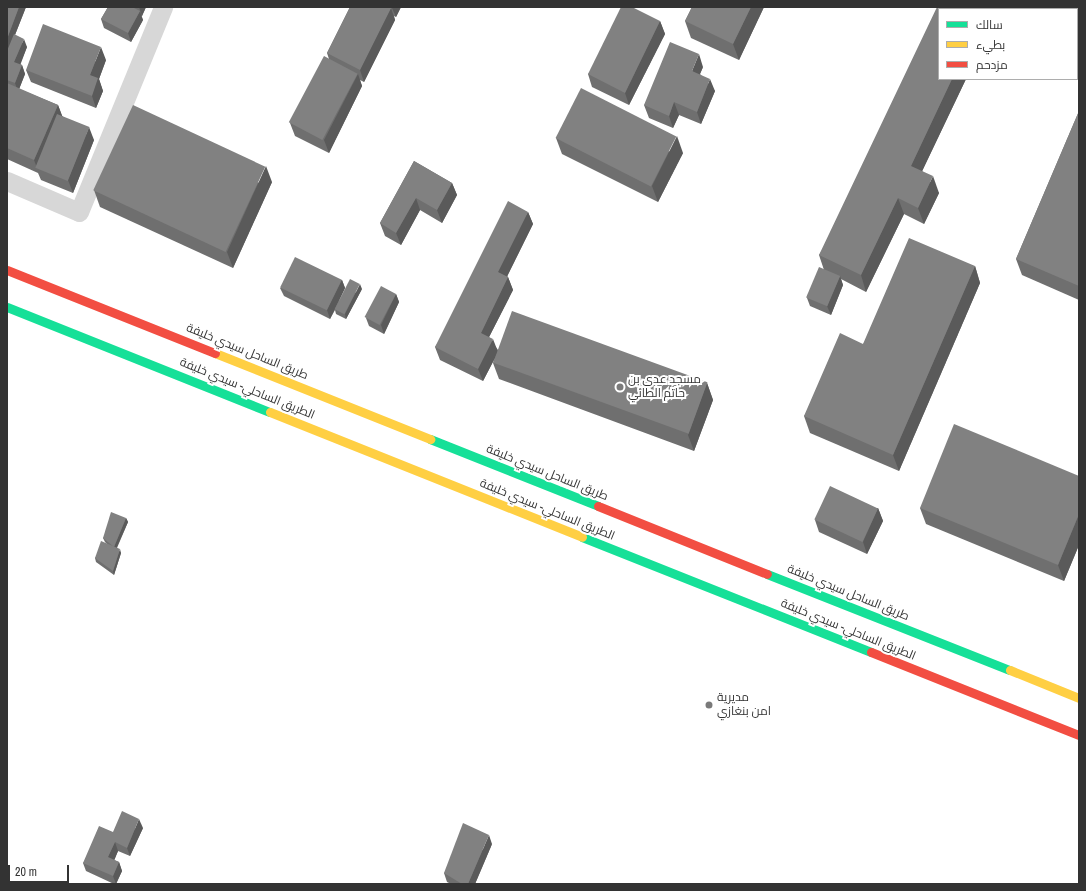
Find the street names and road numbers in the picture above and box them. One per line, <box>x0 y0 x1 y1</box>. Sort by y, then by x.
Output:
street label: طريق الساحل سيدي خليفة <box>184 321 310 383</box>
street label: الطريق الساحلي- سيدي خليفة <box>177 355 317 423</box>
street label: طريق الساحل سيدي خليفة <box>484 442 610 504</box>
street label: الطريق الساحلي- سيدي خليفة <box>477 476 617 544</box>
street label: طريق الساحل سيدي خليفة <box>785 562 911 624</box>
street label: الطريق الساحلي- سيدي خليفة <box>778 596 918 664</box>

